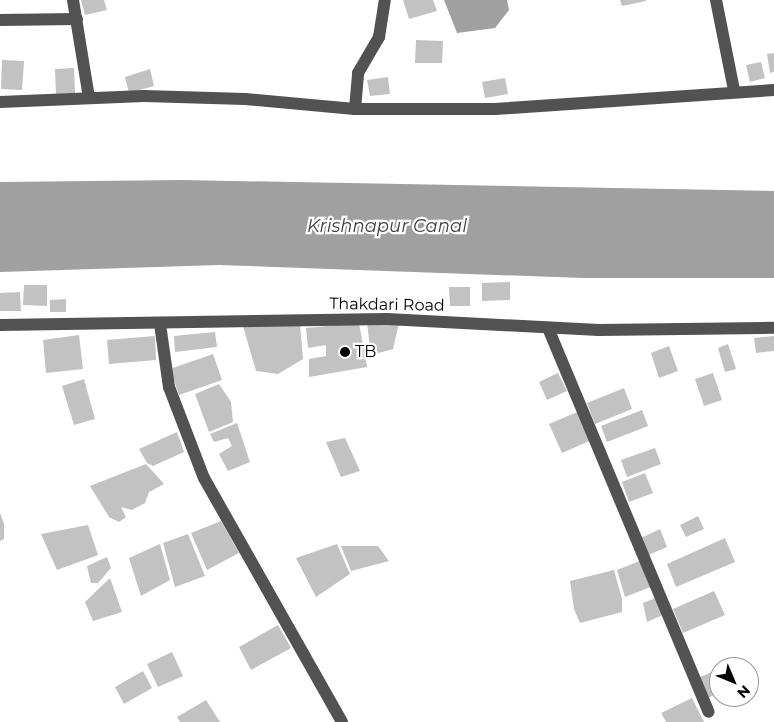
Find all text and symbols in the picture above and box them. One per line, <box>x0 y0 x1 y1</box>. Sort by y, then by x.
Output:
water label: Krishnapur Canal <box>307 215 467 237</box>
street label: Thakdari Road <box>329 294 445 316</box>
place label: TB <box>355 342 376 362</box>
marker: TB <box>339 346 351 358</box>
north arrow <box>709 657 759 707</box>
text: N <box>734 682 754 702</box>

